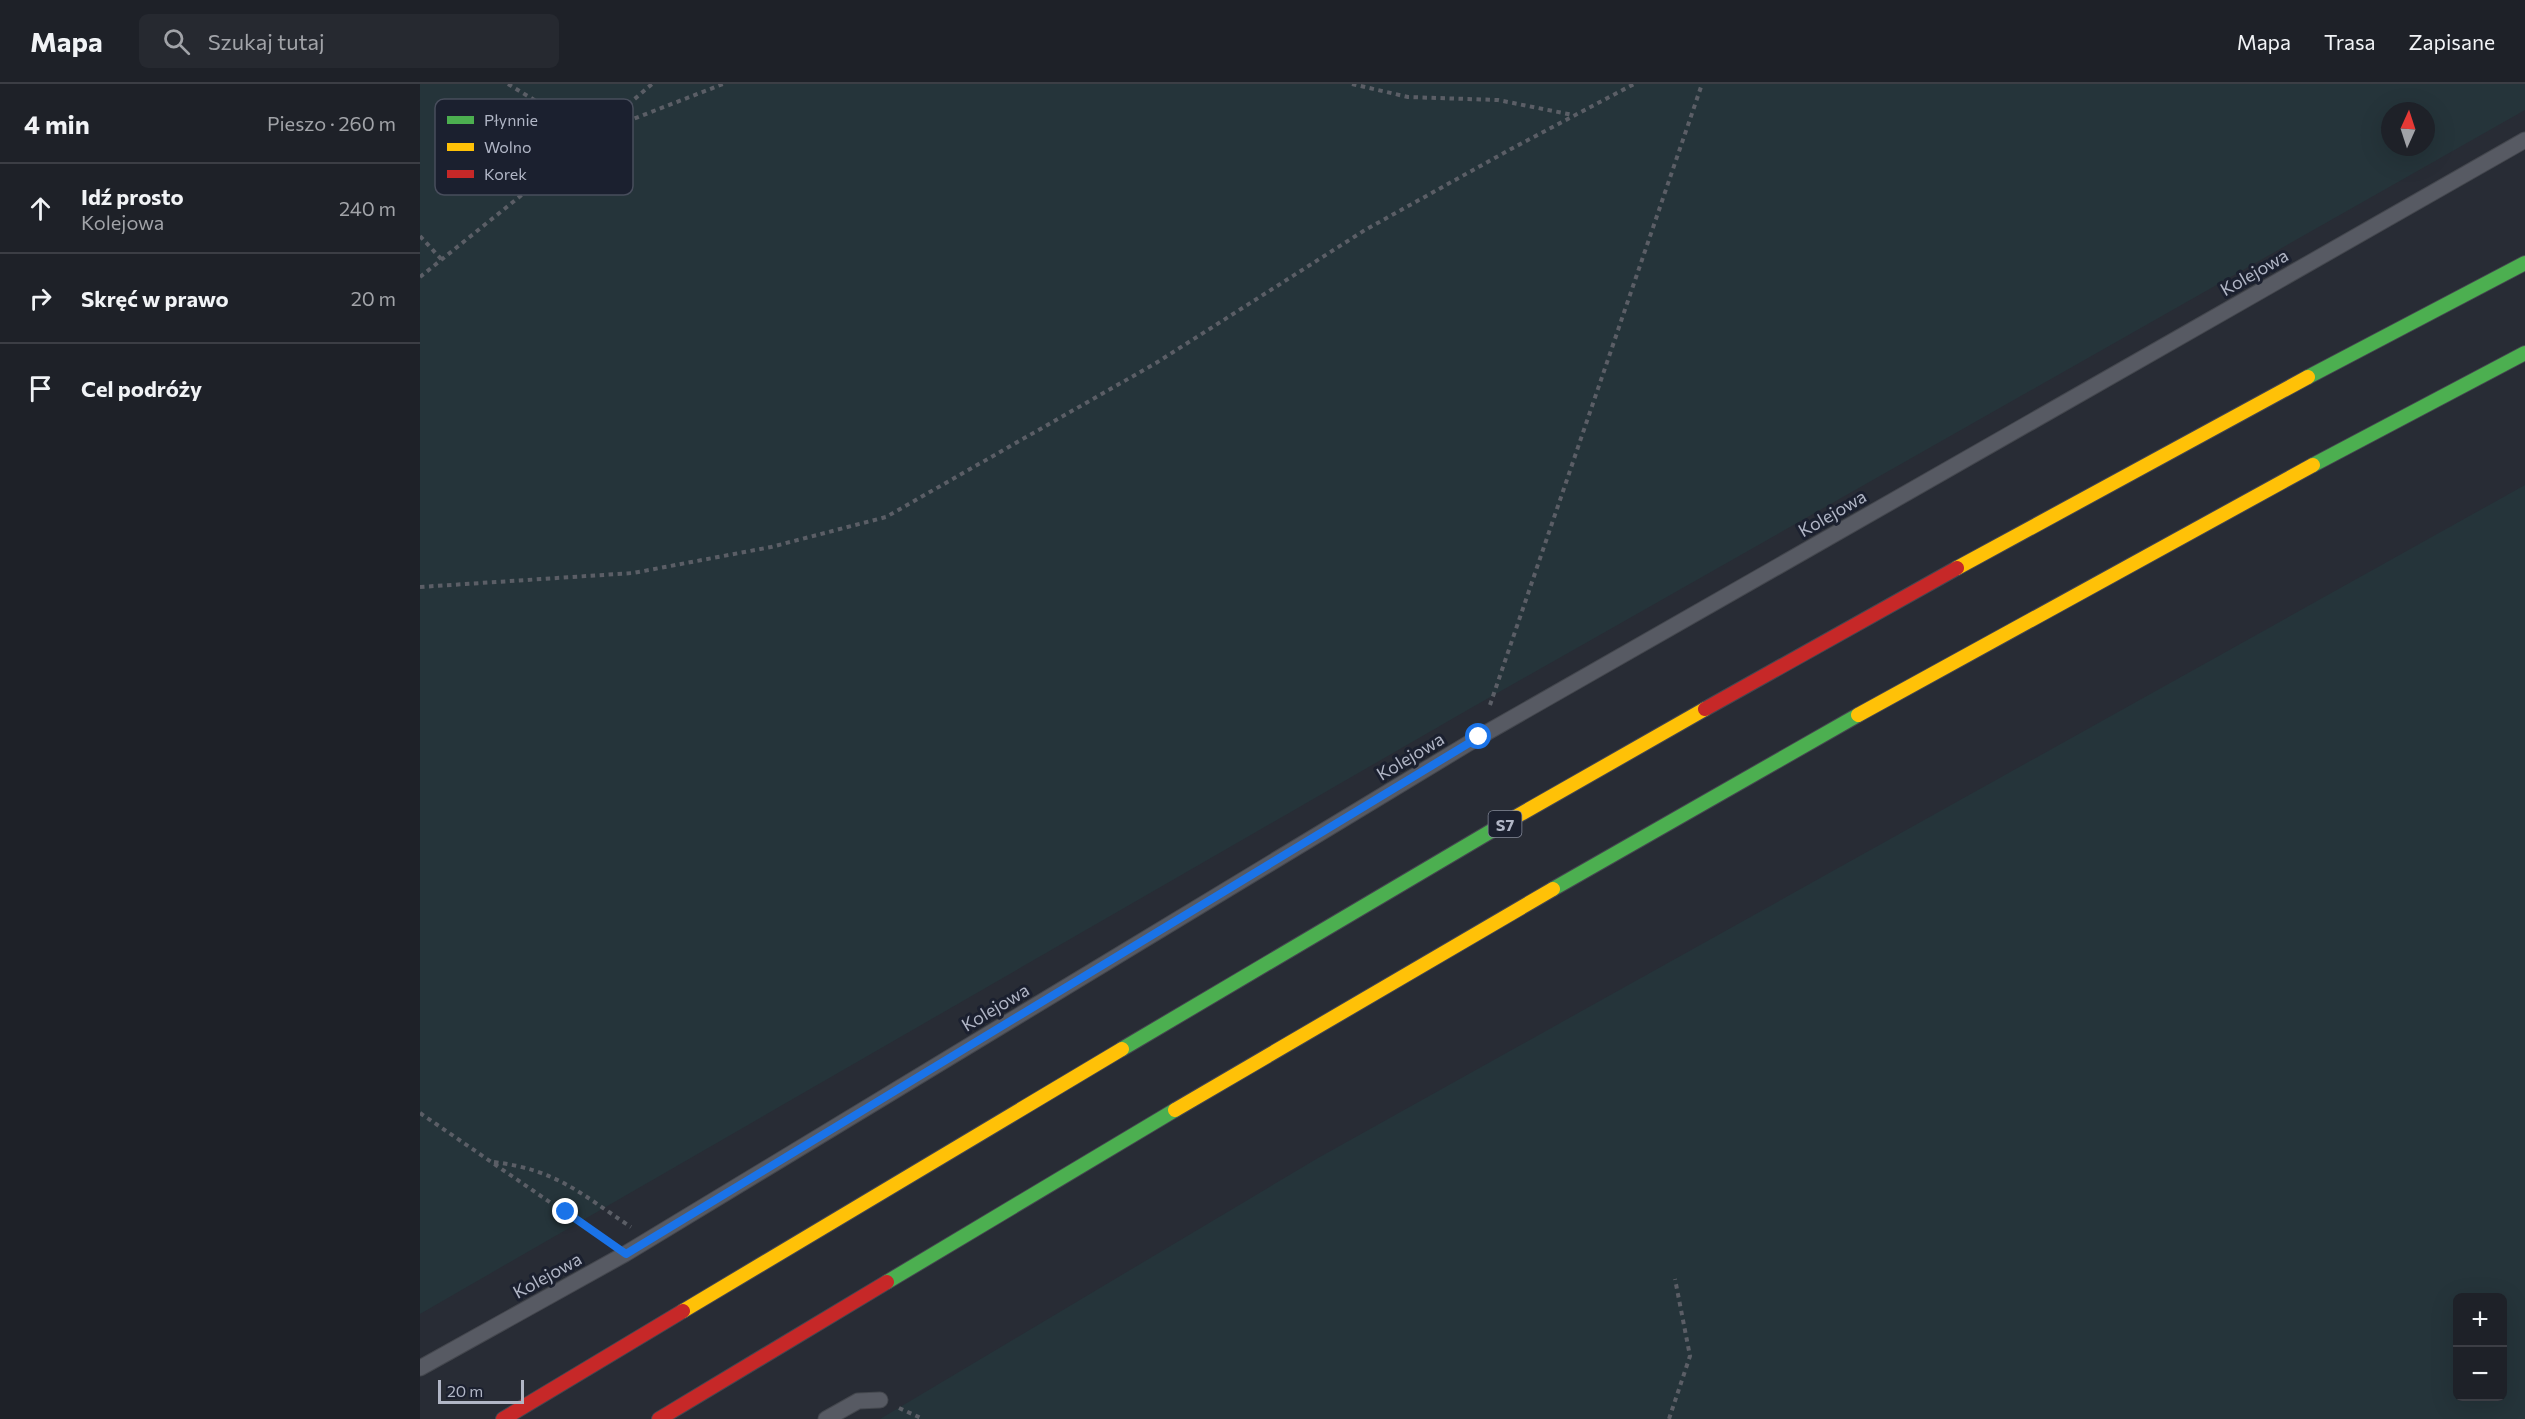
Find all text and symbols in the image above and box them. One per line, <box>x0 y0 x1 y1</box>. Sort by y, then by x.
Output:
search box <box>139 14 559 68</box>
text: Mapa <box>30 24 103 58</box>
icon: search <box>160 25 193 58</box>
text: Szukaj tutaj <box>208 28 325 55</box>
text: Mapa <box>2237 29 2291 54</box>
text: Trasa <box>2324 29 2375 54</box>
text: Zapisane <box>2408 29 2495 54</box>
legend <box>435 99 633 195</box>
north arrow <box>2381 102 2435 156</box>
text: 4 min <box>24 108 90 139</box>
text: Płynnie <box>484 110 538 129</box>
text: Pieszo · 260 m <box>267 111 396 135</box>
text: Wolno <box>484 137 532 156</box>
text: Korek <box>484 164 527 183</box>
text: Idź prosto <box>81 183 184 210</box>
icon: ahead <box>24 192 57 225</box>
text: 240 m <box>339 196 396 220</box>
text: Kolejowa <box>81 210 164 234</box>
street label: Kolejowa <box>2216 244 2292 300</box>
icon: right <box>24 282 57 315</box>
text: Skręć w prawo <box>81 285 229 312</box>
text: 20 m <box>351 286 396 310</box>
icon: arrive <box>24 372 57 405</box>
text: Cel podróży <box>81 375 202 402</box>
street label: Kolejowa <box>1794 485 1870 541</box>
route start <box>1465 723 1491 749</box>
street label: Kolejowa <box>1372 727 1448 785</box>
road number: S7 <box>1488 811 1522 837</box>
street label: Kolejowa <box>957 978 1033 1036</box>
route end <box>552 1198 578 1224</box>
street label: Kolejowa <box>509 1247 585 1303</box>
map controls <box>2453 1293 2507 1401</box>
button: + <box>2453 1293 2507 1347</box>
button: − <box>2453 1347 2507 1401</box>
scale bar <box>438 1377 524 1404</box>
text: 20 m <box>447 1381 483 1400</box>

